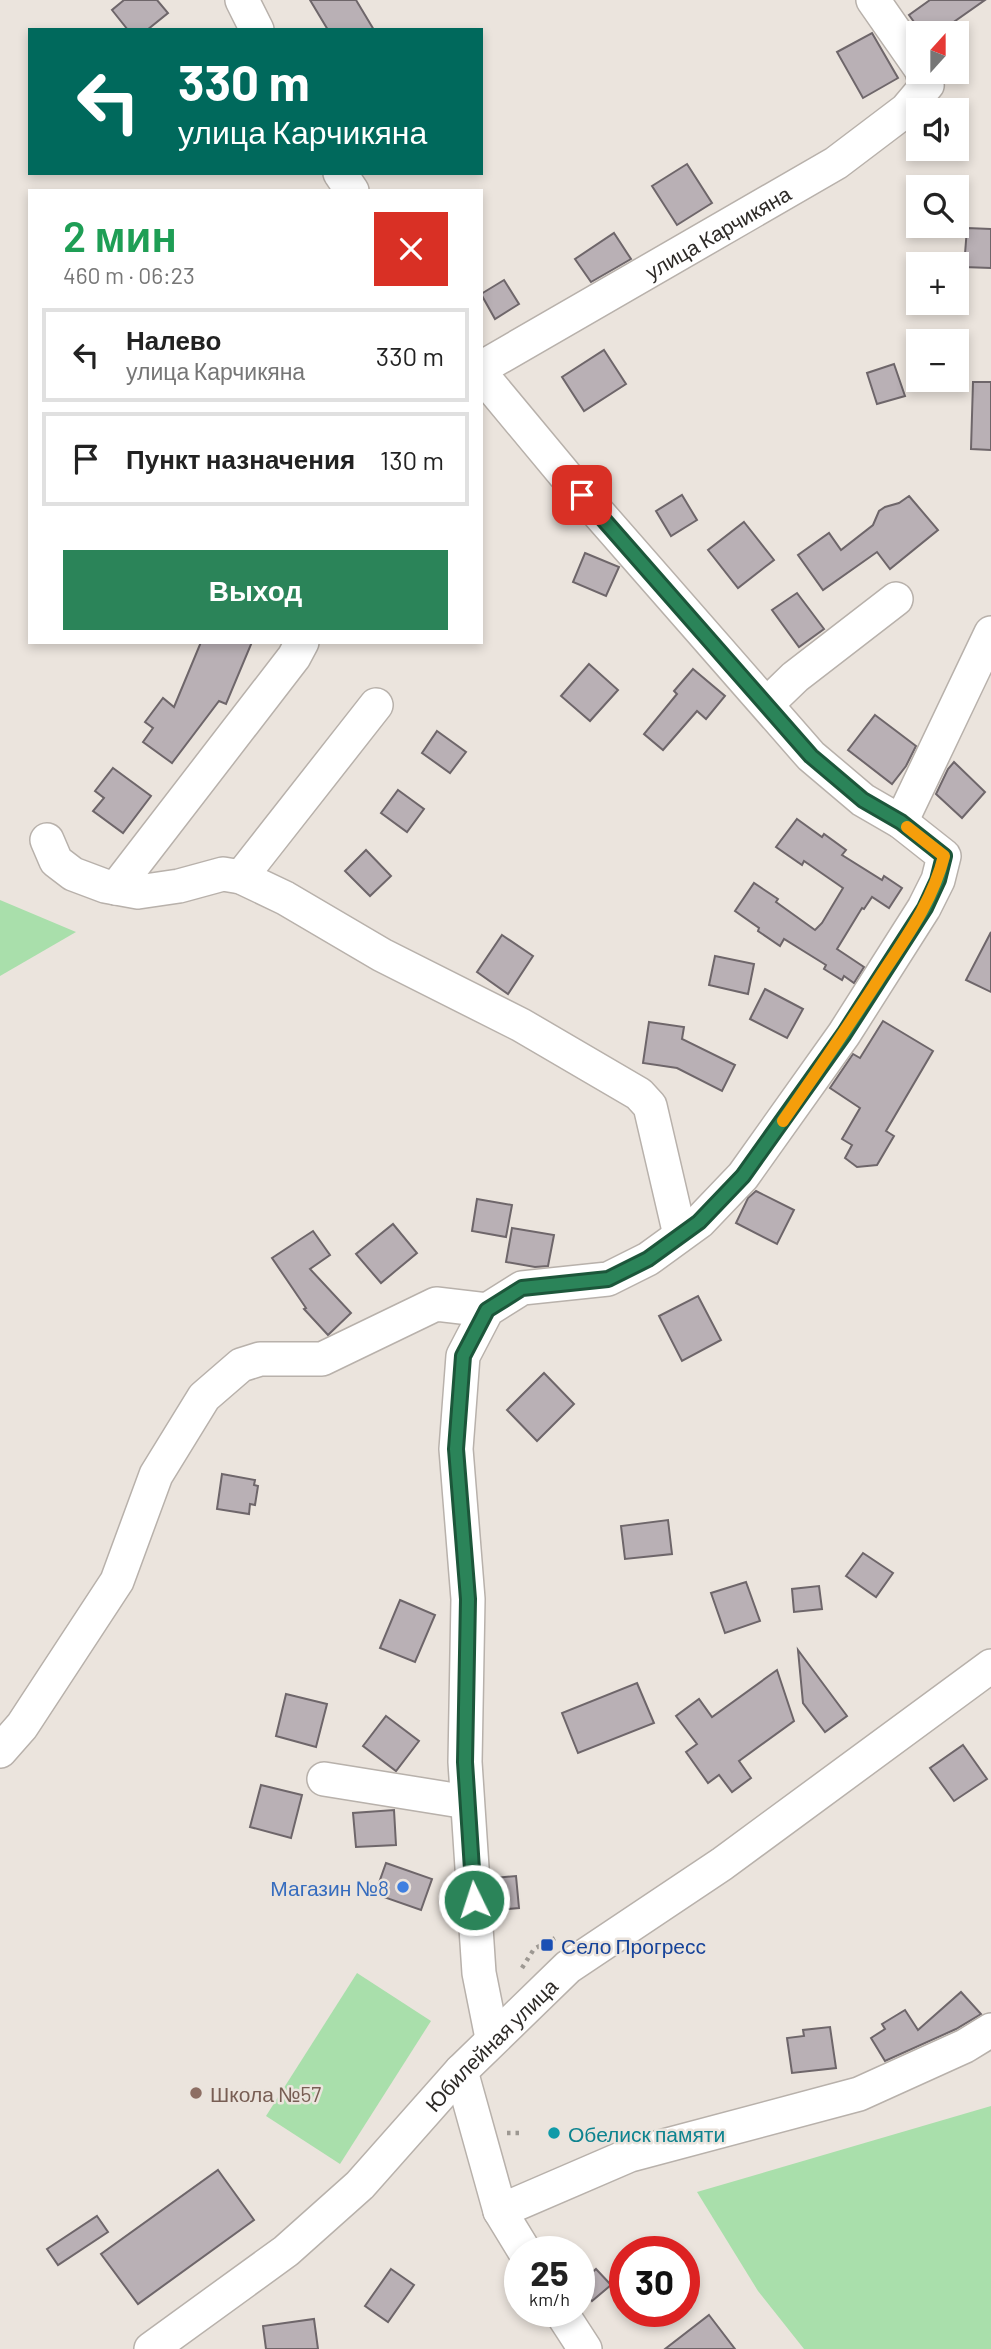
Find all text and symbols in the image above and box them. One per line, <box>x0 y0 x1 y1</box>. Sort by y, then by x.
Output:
north arrow <box>906 21 970 84</box>
map controls <box>906 21 969 392</box>
text: 330 m <box>178 52 310 111</box>
icon: left <box>63 56 154 147</box>
button: sound <box>906 98 969 161</box>
text: улица Карчикяна <box>178 112 427 150</box>
button: search <box>906 175 969 238</box>
street label: улица Карчикяна <box>640 180 795 283</box>
text: 2 мин <box>63 210 177 260</box>
button: close <box>374 212 448 286</box>
button: + <box>906 252 969 315</box>
text: 460 m · 06:23 <box>63 261 195 289</box>
text: Налево <box>126 324 221 355</box>
button: − <box>906 329 969 392</box>
icon: left <box>67 336 105 374</box>
text: 330 m <box>376 340 444 371</box>
text: улица Карчикяна <box>126 357 305 385</box>
icon: arrive <box>67 440 105 478</box>
text: Пункт назначения <box>126 443 355 474</box>
text: 130 m <box>380 444 444 475</box>
pin <box>552 465 612 525</box>
icon: arrive <box>563 476 601 514</box>
button: Выход <box>63 550 448 630</box>
position arrow <box>437 1863 511 1937</box>
place label: Магазин №8 <box>270 1875 389 1900</box>
marker: Магазин №8 <box>395 1879 411 1895</box>
place label: Село Прогресс <box>561 1933 706 1958</box>
marker: Село Прогресс <box>539 1937 555 1953</box>
street label: Юбилейная улица <box>419 1972 562 2116</box>
place label: Школа №57 <box>210 2081 321 2106</box>
marker: Школа №57 <box>188 2085 204 2101</box>
place label: Обелиск памяти <box>568 2121 725 2146</box>
marker: Обелиск памяти <box>546 2125 562 2141</box>
speed limit sign: 30 <box>609 2236 700 2327</box>
text: 25 <box>530 2251 569 2293</box>
text: km/h <box>529 2288 570 2310</box>

